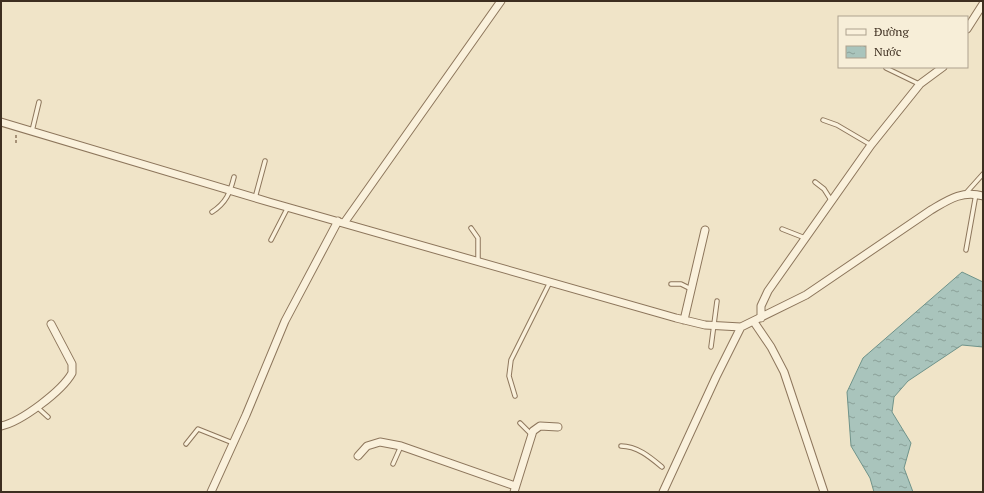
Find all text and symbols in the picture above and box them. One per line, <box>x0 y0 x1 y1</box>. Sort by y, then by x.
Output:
legend <box>838 16 968 68</box>
text: Đường <box>874 24 909 39</box>
text: Nước <box>874 44 902 59</box>

